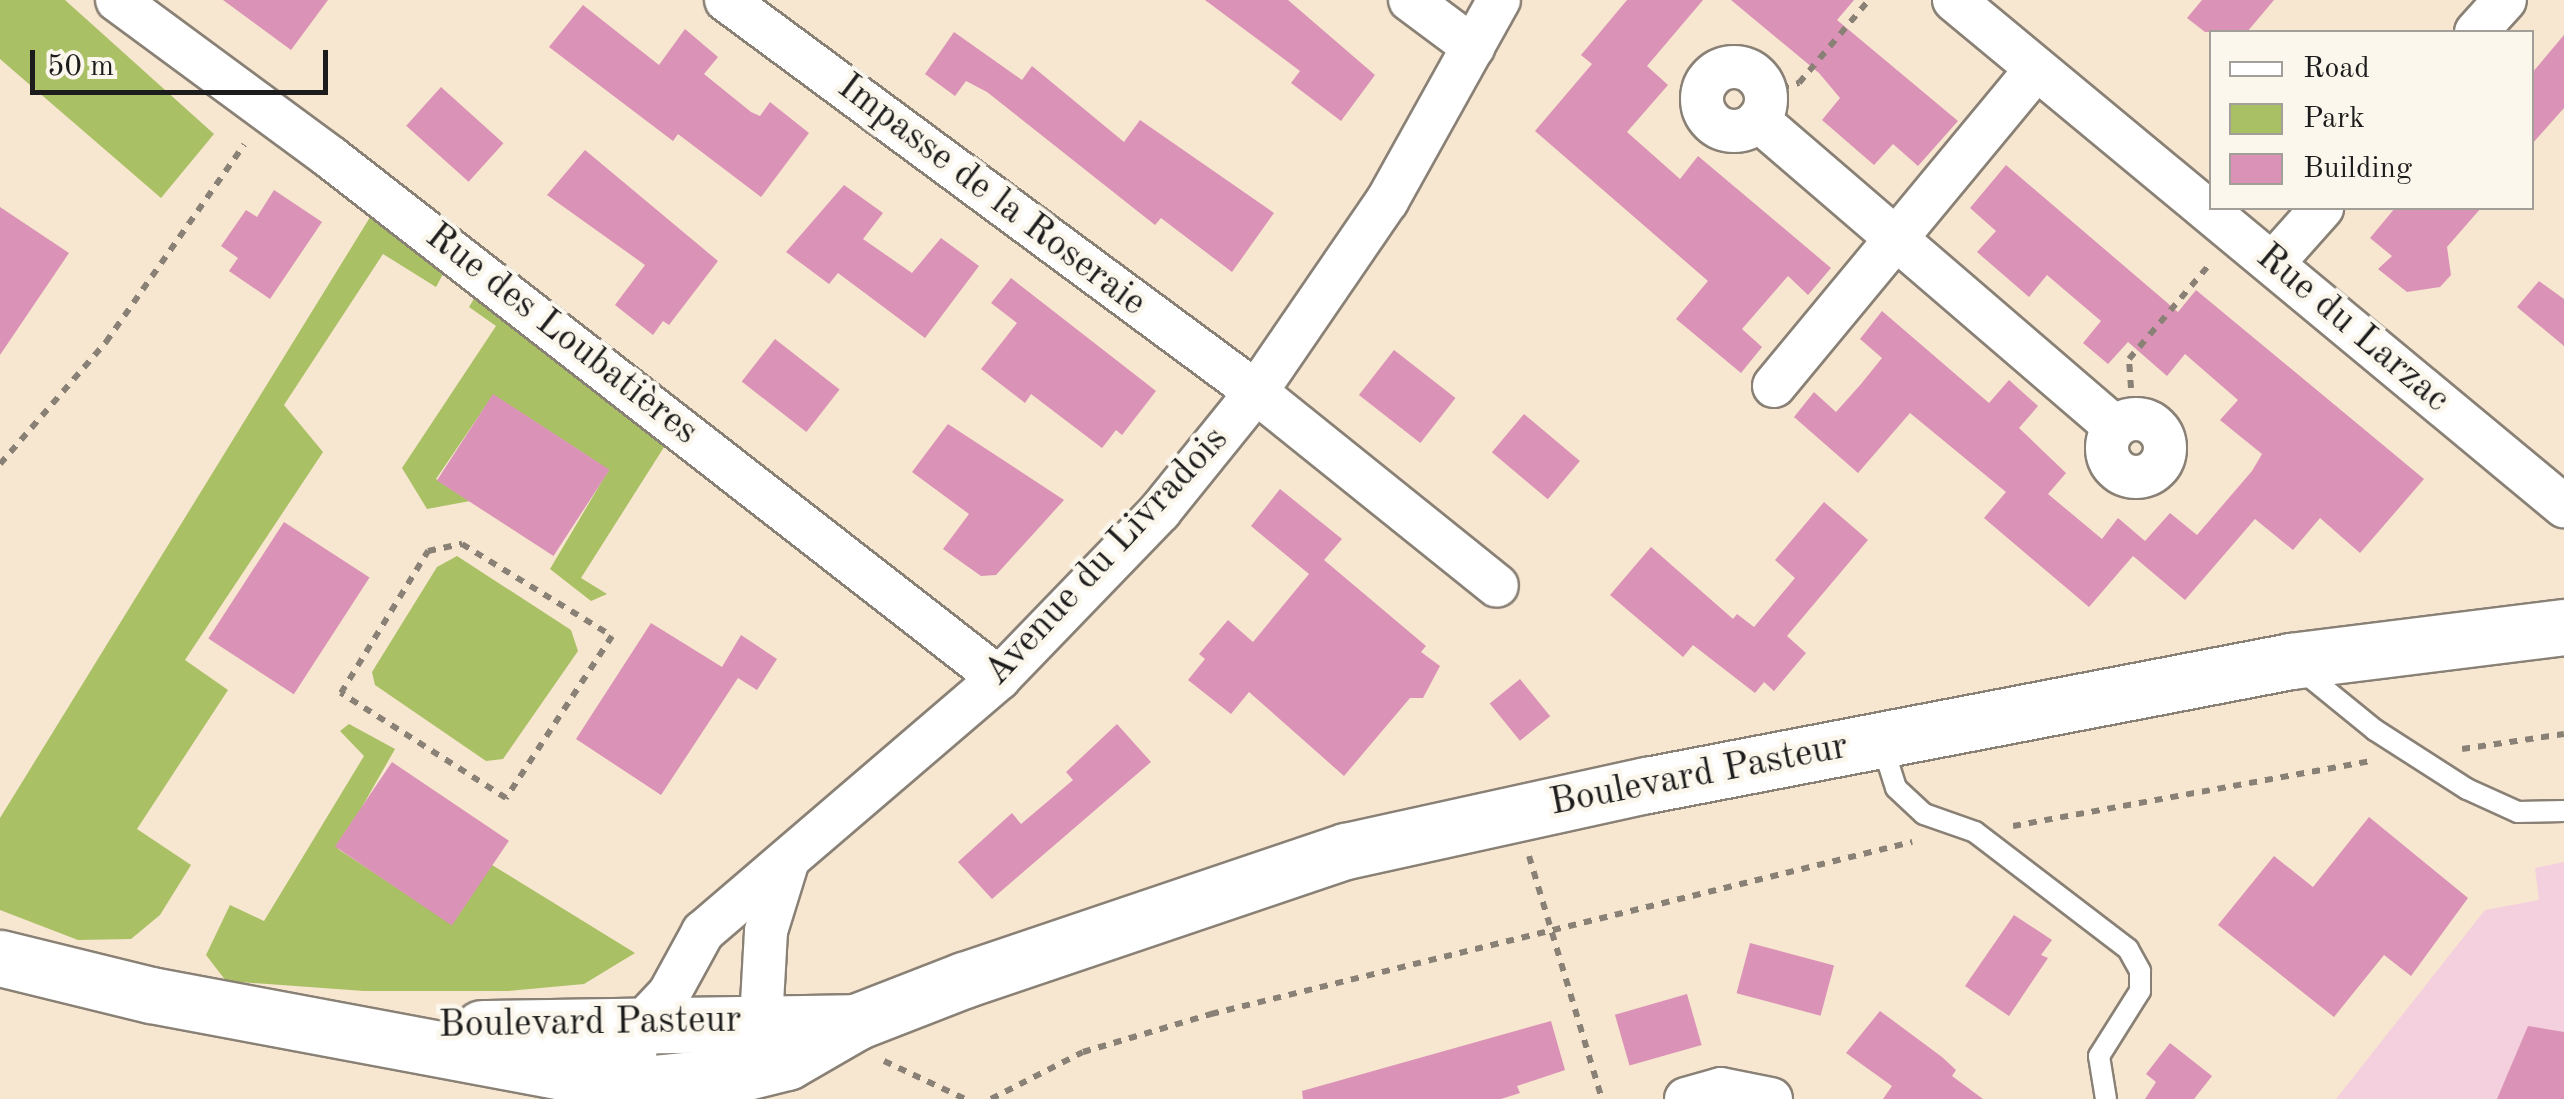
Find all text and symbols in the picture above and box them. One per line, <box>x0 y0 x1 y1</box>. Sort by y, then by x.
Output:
scale bar <box>35 30 332 92</box>
legend <box>2209 30 2534 210</box>
text: 50 m <box>47 52 114 82</box>
text: Road <box>2303 54 2370 84</box>
street label: Impasse de la Roseraie <box>828 65 1154 327</box>
text: Park <box>2303 104 2365 134</box>
text: Building <box>2303 154 2412 184</box>
street label: Rue des Loubatières <box>416 214 706 456</box>
street label: Rue du Larzac <box>2246 235 2458 423</box>
street label: Avenue du Livradois <box>975 418 1239 696</box>
street label: Boulevard Pasteur <box>1546 725 1852 827</box>
street label: Boulevard Pasteur <box>438 999 742 1049</box>

